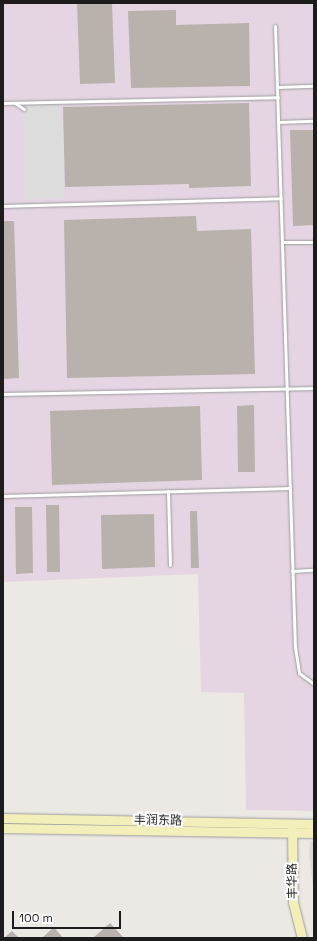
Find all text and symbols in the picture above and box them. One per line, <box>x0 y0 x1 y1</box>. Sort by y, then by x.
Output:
street label: 丰润东路 <box>134 813 182 829</box>
street label: 丰华路 <box>285 863 301 899</box>
scale bar <box>14 903 123 929</box>
text: 100 m <box>19 910 53 926</box>

